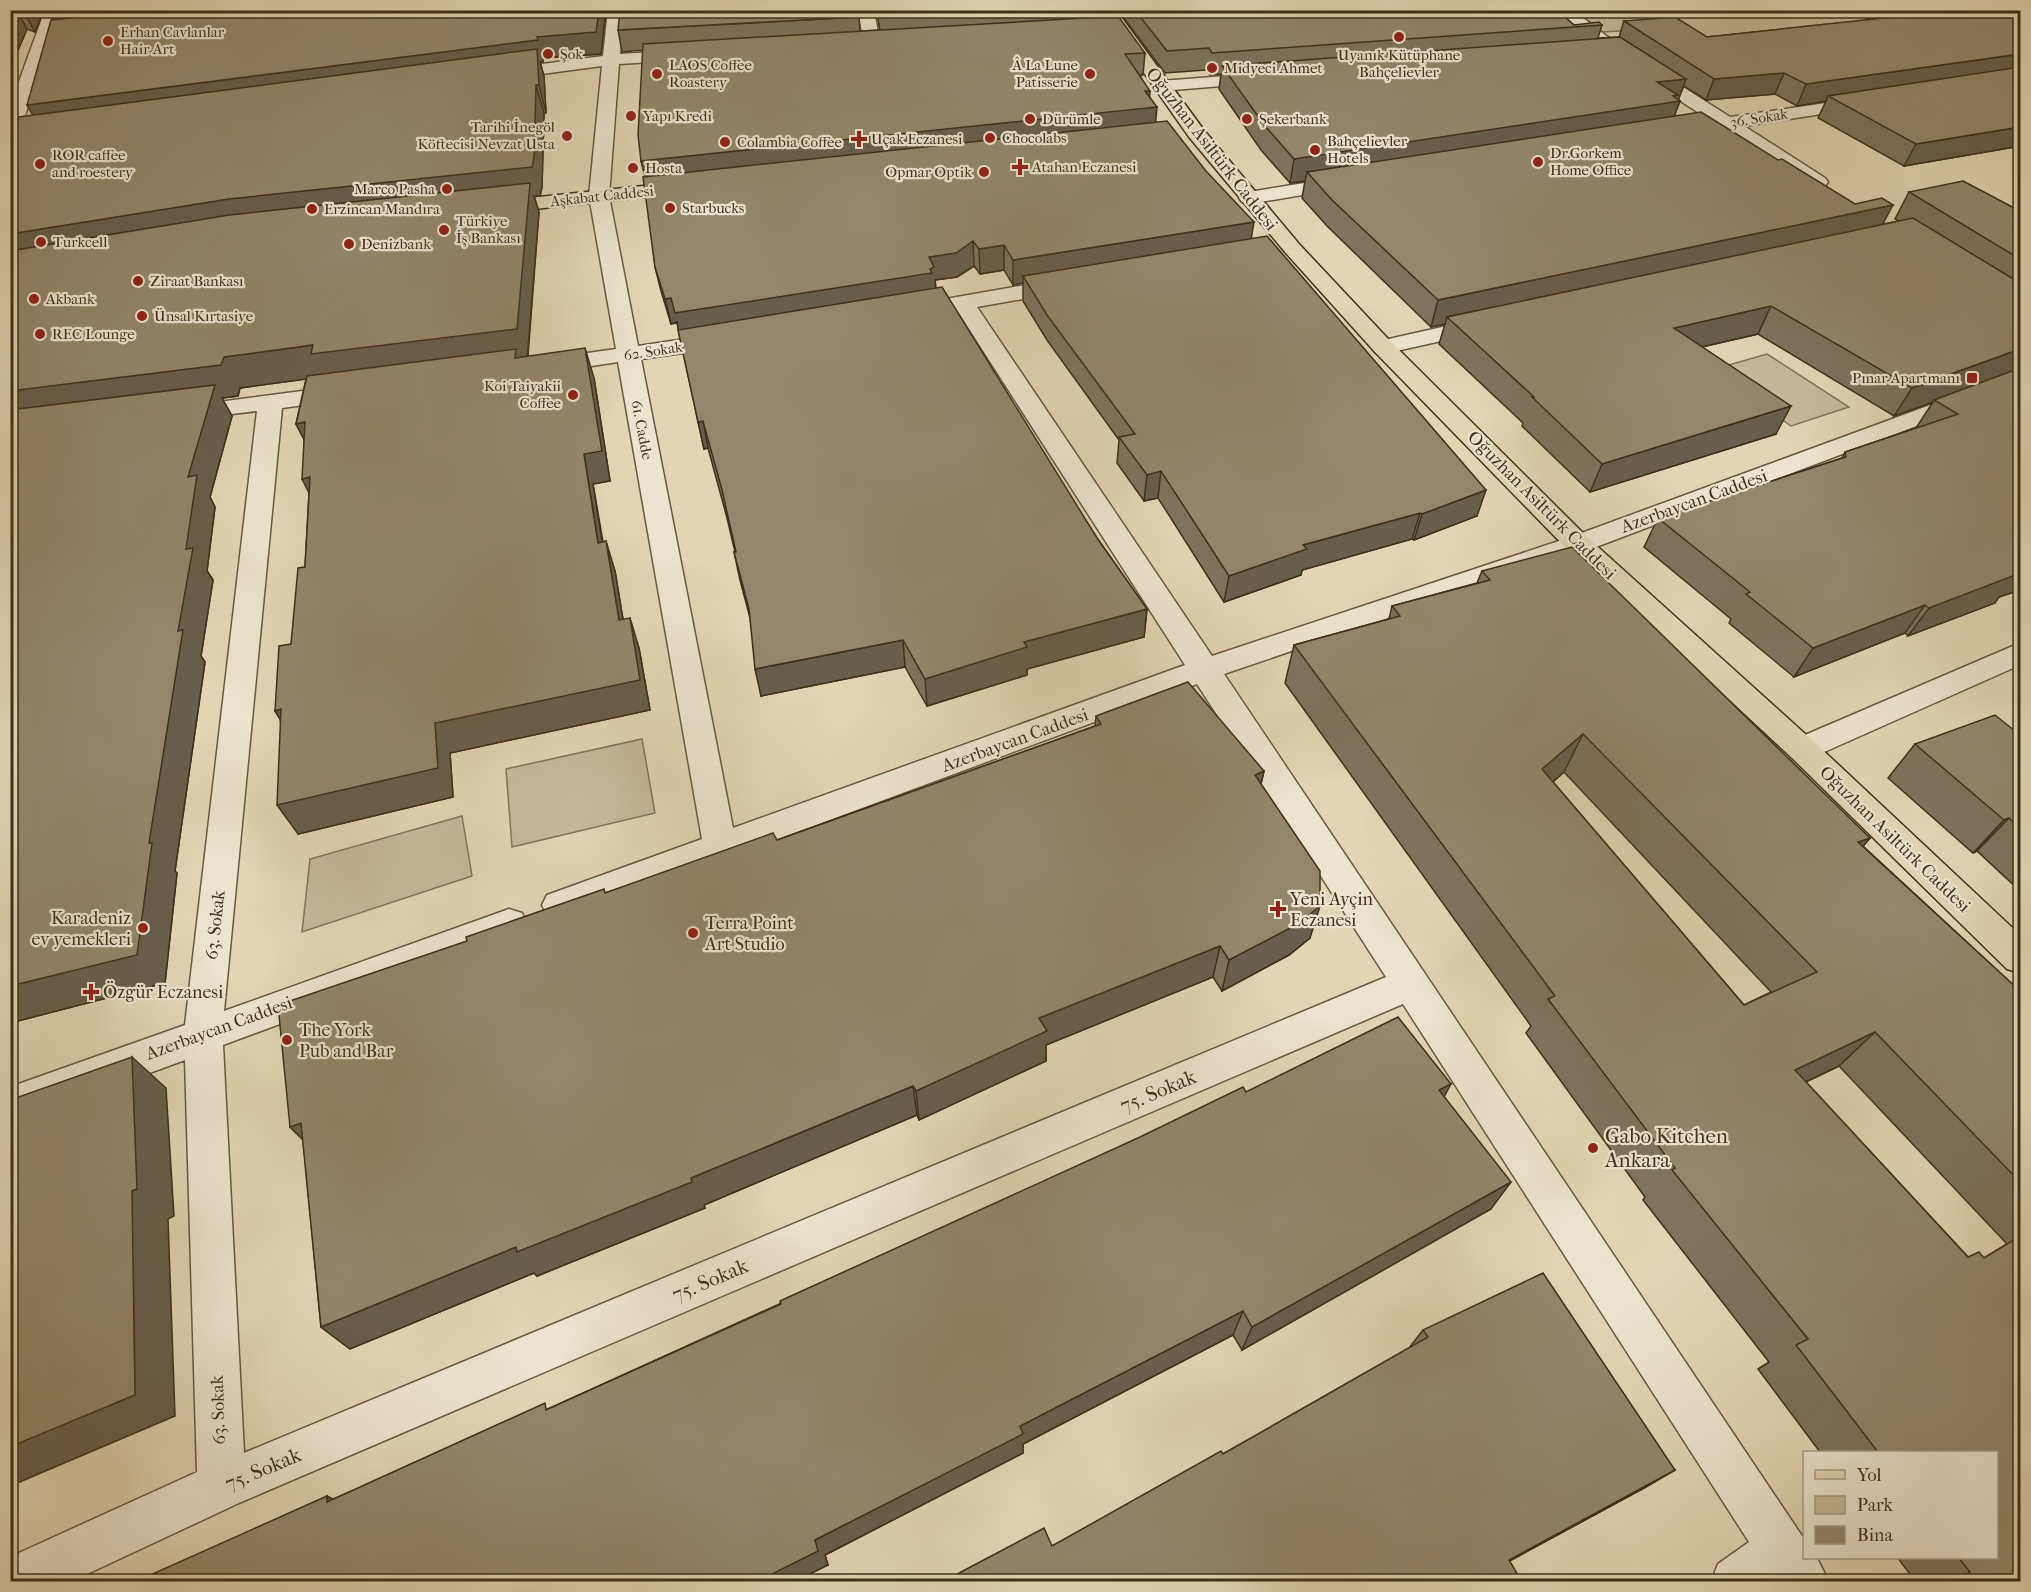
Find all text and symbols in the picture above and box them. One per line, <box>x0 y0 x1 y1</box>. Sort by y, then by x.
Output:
place label: Erhan Cavlanlar Hair Art <box>120 23 225 58</box>
marker: Uyanık Kütüphane Bahçelievler <box>1392 30 1406 44</box>
marker: Erhan Cavlanlar Hair Art <box>101 34 115 48</box>
place label: Şok <box>560 45 583 63</box>
place label: Uyanık Kütüphane Bahçelievler <box>1338 46 1461 81</box>
marker: Şok <box>541 47 555 61</box>
place label: LAOS Coffee Roastery <box>669 56 752 91</box>
place label: Â La Lune Patisserie <box>1011 56 1079 91</box>
place label: Midyeci Ahmet <box>1224 59 1323 77</box>
marker: Midyeci Ahmet <box>1205 61 1219 75</box>
street label: Oğuzhan Asiltürk Caddesi <box>1141 63 1282 236</box>
marker: LAOS Coffee Roastery <box>650 67 664 81</box>
marker: Â La Lune Patisserie <box>1083 67 1097 81</box>
street label: 36. Sokak <box>1729 105 1789 131</box>
place label: Yapı Kredi <box>642 107 713 125</box>
marker: Yapı Kredi <box>624 109 638 123</box>
place label: Dürümle <box>1042 110 1101 128</box>
place label: Şekerbank <box>1259 110 1327 128</box>
marker: Dürümle <box>1023 112 1037 126</box>
marker: Şekerbank <box>1240 112 1254 126</box>
place label: Tarihi İnegöl Köftecisi Nevzat Usta <box>417 118 556 153</box>
marker: Tarihi İnegöl Köftecisi Nevzat Usta <box>560 129 574 143</box>
place label: Chocolabs <box>1002 129 1067 147</box>
place label: Uçak Eczanesi <box>871 130 963 148</box>
marker: Chocolabs <box>983 131 997 145</box>
marker: Uçak Eczanesi <box>852 132 866 146</box>
place label: Bahçelievler Hotels <box>1327 132 1408 167</box>
place label: Colambia Coffee <box>737 133 842 151</box>
marker: Colambia Coffee <box>718 135 732 149</box>
marker: Bahçelievler Hotels <box>1308 143 1322 157</box>
place label: Dr.Gorkem Home Office <box>1550 144 1632 179</box>
place label: ROR caffee and roestery <box>52 146 134 181</box>
marker: Dr.Gorkem Home Office <box>1531 155 1545 169</box>
marker: ROR caffee and roestery <box>33 157 47 171</box>
place label: Atahan Eczanesi <box>1031 158 1137 176</box>
place label: Hosta <box>645 159 683 177</box>
marker: Atahan Eczanesi <box>1013 160 1027 174</box>
marker: Hosta <box>626 161 640 175</box>
place label: Opmar Optik <box>885 163 972 181</box>
marker: Opmar Optik <box>977 165 991 179</box>
place label: Marco Pasha <box>354 180 436 198</box>
marker: Marco Pasha <box>440 182 454 196</box>
street label: Aşkabat Caddesi <box>548 182 655 210</box>
place label: Starbucks <box>682 199 745 217</box>
place label: Erzincan Mandıra <box>324 200 441 218</box>
marker: Starbucks <box>663 201 677 215</box>
marker: Erzincan Mandıra <box>305 202 319 216</box>
place label: Türkiye İş Bankası <box>456 212 521 247</box>
marker: Türkiye İş Bankası <box>437 223 451 237</box>
place label: Turkcell <box>53 233 107 251</box>
marker: Turkcell <box>34 235 48 249</box>
place label: Denizbank <box>361 235 431 253</box>
marker: Denizbank <box>342 237 356 251</box>
place label: Ziraat Bankası <box>150 272 244 290</box>
marker: Ziraat Bankası <box>131 274 145 288</box>
place label: Akbank <box>45 290 95 308</box>
marker: Akbank <box>27 292 41 306</box>
place label: Ünsal Kırtasiye <box>154 307 254 325</box>
marker: Ünsal Kırtasiye <box>135 309 149 323</box>
place label: REC Lounge <box>52 325 135 343</box>
marker: REC Lounge <box>33 327 47 341</box>
street label: 62. Sokak <box>622 337 684 365</box>
place label: Pınar Apartmanı <box>1852 369 1961 387</box>
marker: Pınar Apartmanı <box>1965 371 1979 385</box>
place label: Koi Taiyakii Coffee <box>484 377 562 412</box>
marker: Koi Taiyakii Coffee <box>566 388 580 402</box>
street label: 61. Cadde <box>627 399 657 462</box>
street label: Oğuzhan Asiltürk Caddesi <box>1463 427 1621 584</box>
street label: Azerbaycan Caddesi <box>1617 465 1771 538</box>
street label: Azerbaycan Caddesi <box>938 704 1092 777</box>
street label: Oğuzhan Asiltürk Caddesi <box>1815 762 1975 917</box>
street label: 63. Sokak <box>201 889 230 961</box>
place label: Yeni Ayçin Eczanesi <box>1289 889 1374 931</box>
marker: Yeni Ayçin Eczanesi <box>1271 902 1285 916</box>
place label: Karadeniz ev yemekleri <box>32 908 132 950</box>
place label: Terra Point Art Studio <box>704 913 794 955</box>
marker: Karadeniz ev yemekleri <box>136 921 150 935</box>
marker: Terra Point Art Studio <box>686 926 700 940</box>
place label: Özgür Eczanesi <box>103 981 224 1003</box>
marker: Özgür Eczanesi <box>84 985 98 999</box>
street label: Azerbaycan Caddesi <box>142 992 296 1065</box>
place label: The York Pub and Bar <box>299 1020 394 1062</box>
marker: The York Pub and Bar <box>280 1033 294 1047</box>
street label: 75. Sokak <box>1116 1064 1200 1118</box>
place label: Gabo Kitchen Ankara <box>1604 1124 1728 1172</box>
marker: Gabo Kitchen Ankara <box>1586 1141 1600 1155</box>
street label: 75. Sokak <box>668 1253 752 1307</box>
street label: 63. Sokak <box>207 1374 230 1445</box>
street label: 75. Sokak <box>221 1442 305 1496</box>
legend <box>1803 1451 1998 1559</box>
text: Yol <box>1856 1465 1882 1486</box>
text: Park <box>1857 1495 1894 1516</box>
text: Bina <box>1857 1525 1893 1546</box>

